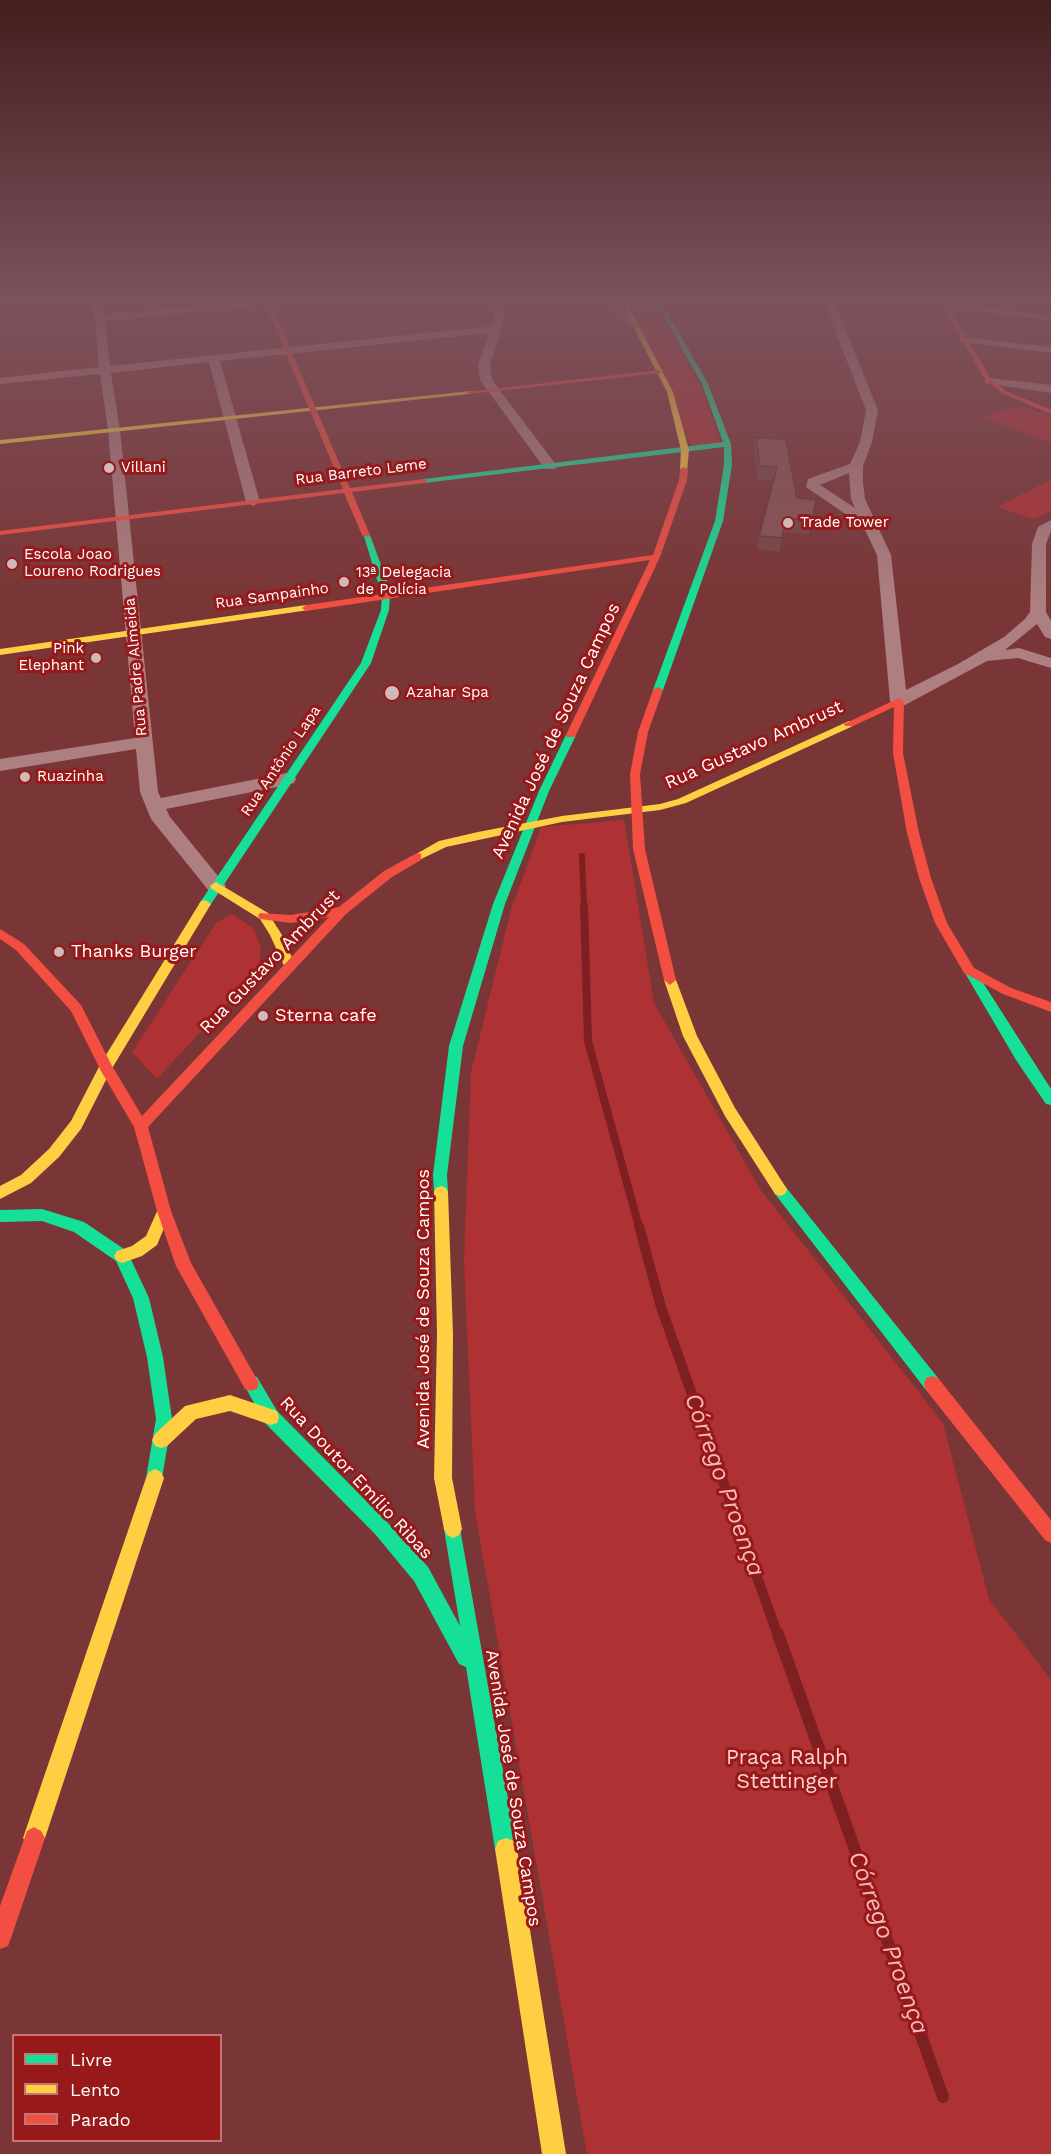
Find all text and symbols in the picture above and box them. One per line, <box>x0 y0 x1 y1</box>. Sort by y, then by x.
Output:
street label: Rua Barreto Leme <box>294 455 428 489</box>
place label: Villani <box>121 459 166 477</box>
marker: Villani <box>102 461 116 475</box>
place label: Trade Tower <box>800 514 889 532</box>
marker: Trade Tower <box>781 516 795 530</box>
place label: Escola Joao Loureno Rodrigues <box>24 546 161 581</box>
marker: Escola Joao Loureno Rodrigues <box>5 557 19 571</box>
place label: 13ª Delegacia de Polícia <box>356 564 452 599</box>
marker: 13ª Delegacia de Polícia <box>337 575 351 589</box>
street label: Rua Sampainho <box>214 579 330 613</box>
street label: Rua Padre Almeida <box>121 597 151 737</box>
street label: Avenida José de Souza Campos <box>487 600 625 862</box>
place label: Pink Elephant <box>19 640 84 675</box>
marker: Pink Elephant <box>89 651 103 665</box>
marker: Azahar Spa <box>383 684 401 702</box>
place label: Azahar Spa <box>406 684 489 702</box>
street label: Rua Gustavo Ambrust <box>662 696 846 794</box>
street label: Rua Antônio Lapa <box>237 702 325 820</box>
place label: Ruazinha <box>37 768 104 786</box>
marker: Ruazinha <box>18 770 32 784</box>
street label: Rua Gustavo Ambrust <box>195 885 345 1039</box>
place label: Thanks Burger <box>71 941 197 963</box>
marker: Thanks Burger <box>52 945 66 959</box>
place label: Sterna cafe <box>275 1005 377 1027</box>
marker: Sterna cafe <box>256 1009 270 1023</box>
street label: Avenida José de Souza Campos <box>413 1169 435 1449</box>
water label: Córrego Proença <box>677 1389 771 1581</box>
street label: Rua Doutor Emílio Ribas <box>275 1392 437 1564</box>
street label: Avenida José de Souza Campos <box>480 1648 546 1928</box>
park label: Praça Ralph Stettinger <box>726 1745 848 1795</box>
water label: Córrego Proença <box>841 1847 935 2039</box>
legend <box>12 2034 222 2142</box>
text: Livre <box>70 2049 112 2070</box>
text: Lento <box>70 2079 120 2100</box>
text: Parado <box>70 2109 131 2130</box>

